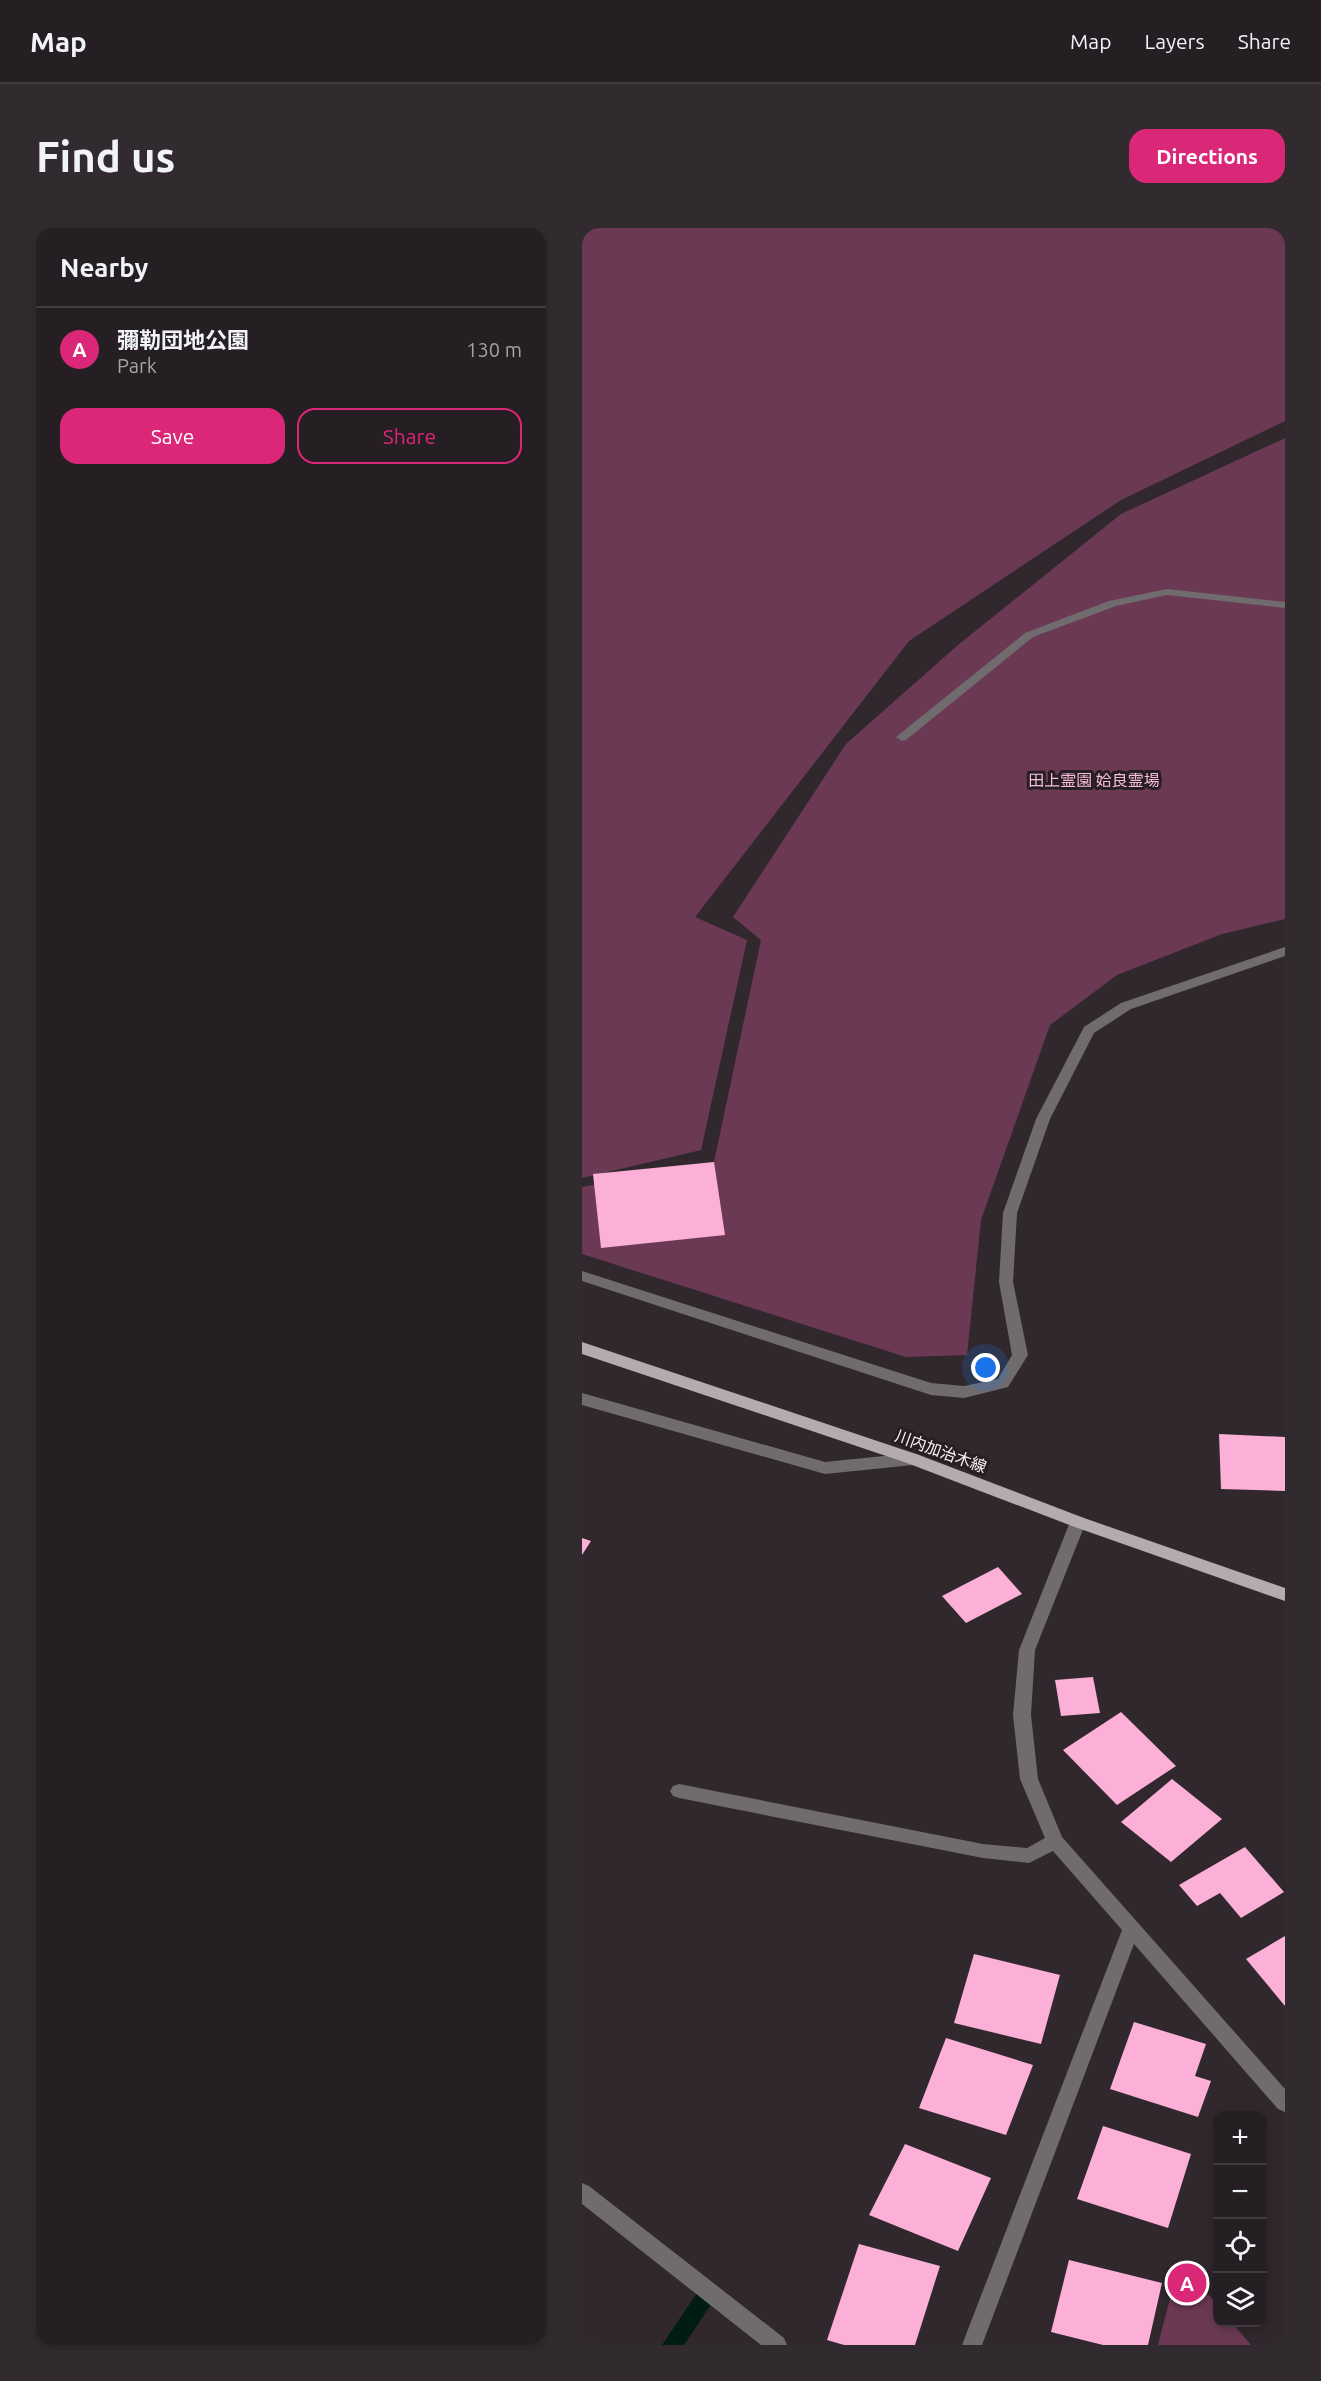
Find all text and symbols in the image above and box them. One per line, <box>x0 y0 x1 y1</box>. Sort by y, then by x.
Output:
text: Map <box>30 26 87 57</box>
text: Map <box>1070 29 1111 53</box>
text: Layers <box>1144 29 1205 53</box>
text: Share <box>1238 29 1291 53</box>
button: Directions <box>1129 129 1285 183</box>
text: Find us <box>36 133 175 180</box>
text: Nearby <box>60 253 148 282</box>
text: 彌勒団地公園 <box>117 327 249 352</box>
text: A <box>72 338 87 361</box>
text: 130 m <box>466 338 522 361</box>
text: Park <box>117 354 157 377</box>
button: Save <box>60 408 285 464</box>
button: Share <box>297 408 522 464</box>
park label: 田上霊園 姶良霊場 <box>1028 771 1160 789</box>
your location <box>971 1353 1000 1382</box>
street label: 川内加治木線 <box>893 1426 989 1476</box>
map controls <box>1213 2111 1267 2327</box>
button: + <box>1213 2111 1267 2165</box>
button: − <box>1213 2165 1267 2219</box>
button: locate <box>1213 2219 1267 2273</box>
pin: A <box>1168 2260 1206 2306</box>
button: layers <box>1213 2273 1267 2327</box>

